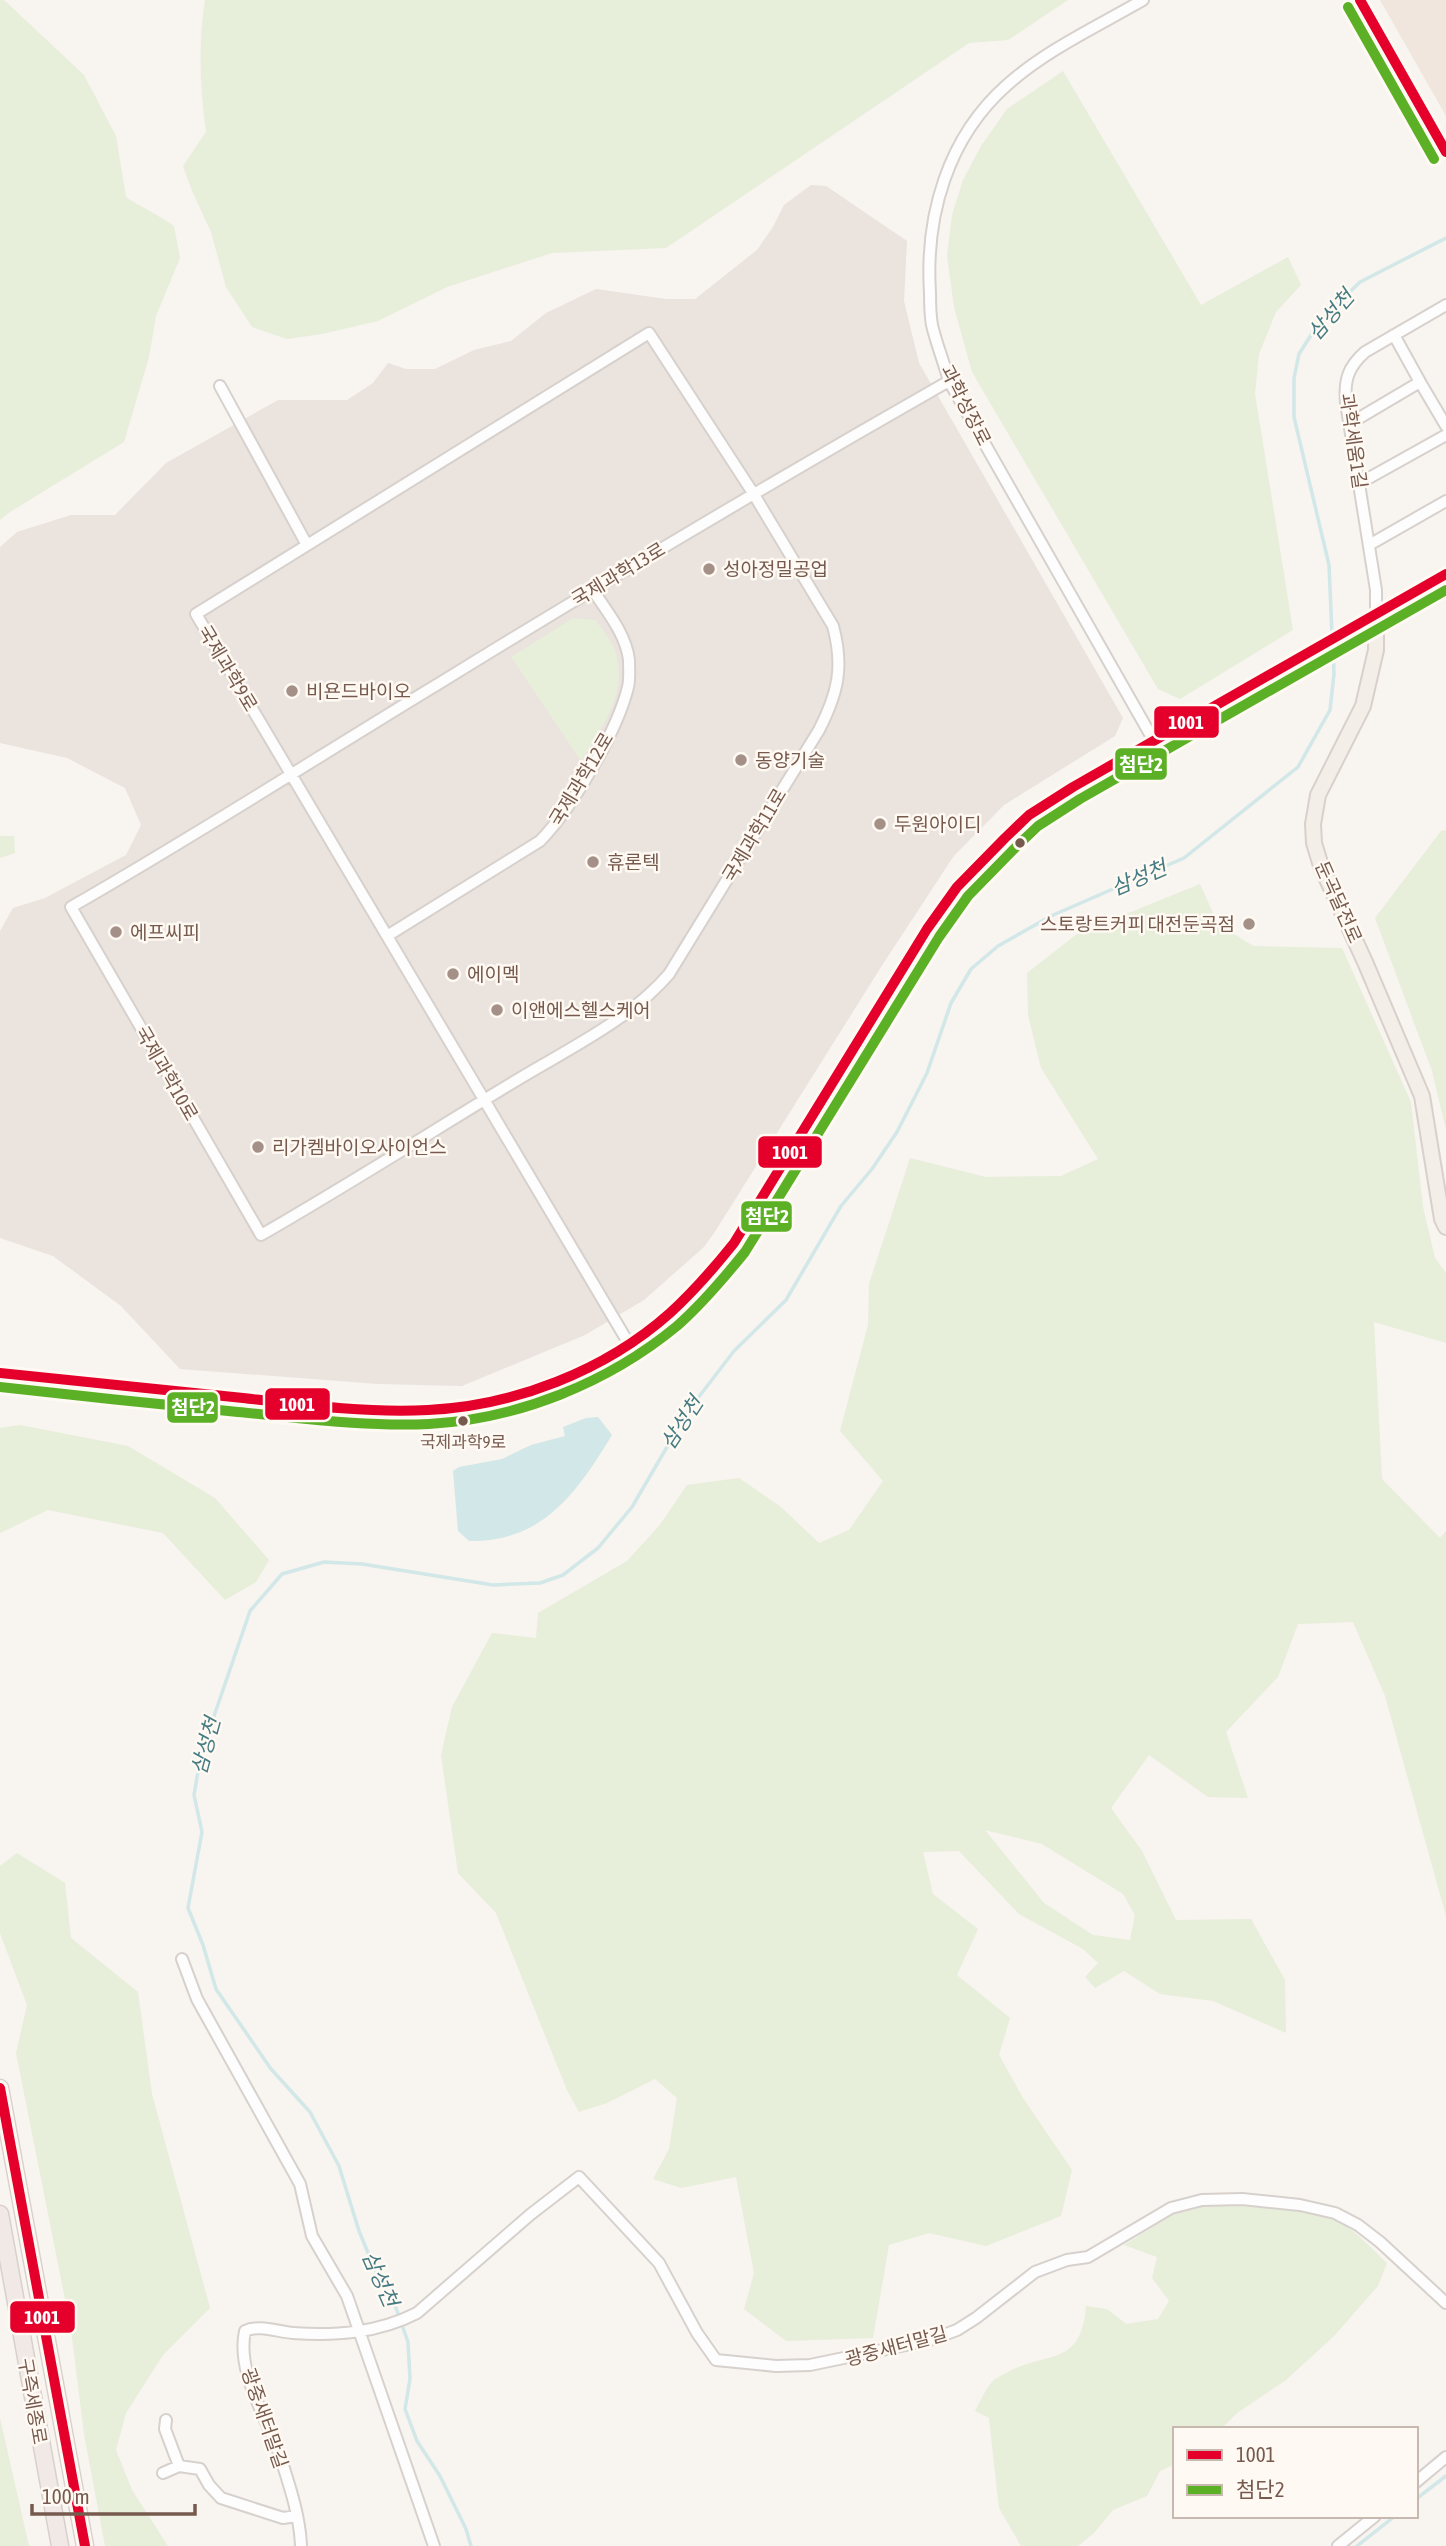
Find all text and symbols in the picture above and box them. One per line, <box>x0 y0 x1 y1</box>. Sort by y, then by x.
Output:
water label: 삼성천 <box>1302 283 1360 344</box>
street label: 과학성장로 <box>936 361 996 449</box>
street label: 과학세움1길 <box>1336 392 1372 490</box>
street label: 국제과학13로 <box>567 537 669 611</box>
place label: 성아정밀공업 <box>723 558 828 580</box>
marker: 성아정밀공업 <box>701 561 717 577</box>
street label: 국제과학9로 <box>194 621 262 715</box>
place label: 비욘드바이오 <box>306 680 411 702</box>
marker: 비욘드바이오 <box>284 683 300 699</box>
line badge: 1001 <box>1153 705 1220 739</box>
text: 1001 <box>1168 711 1204 733</box>
street label: 국제과학12로 <box>544 728 618 830</box>
line badge: 첨단2 <box>1114 747 1168 781</box>
place label: 동양기술 <box>755 749 825 771</box>
marker: 동양기술 <box>733 752 749 768</box>
text: 첨단2 <box>1119 753 1163 775</box>
street label: 국제과학11로 <box>717 784 791 886</box>
place label: 두원아이디 <box>894 813 981 835</box>
marker: 두원아이디 <box>872 816 888 832</box>
unlabelled marker <box>1013 836 1027 850</box>
place label: 휴론텍 <box>607 851 659 873</box>
marker: 휴론텍 <box>585 854 601 870</box>
water label: 삼성천 <box>1107 854 1172 899</box>
street label: 둔곡달전로 <box>1311 858 1367 946</box>
place label: 스토랑트커피 대전둔곡점 <box>1040 913 1235 935</box>
marker: 스토랑트커피 대전둔곡점 <box>1241 916 1257 932</box>
place label: 에프씨피 <box>130 921 200 943</box>
marker: 에프씨피 <box>108 924 124 940</box>
place label: 에이멕 <box>467 963 519 985</box>
marker: 에이멕 <box>445 966 461 982</box>
place label: 이앤에스헬스케어 <box>511 999 651 1021</box>
marker: 이앤에스헬스케어 <box>489 1002 505 1018</box>
street label: 국제과학10로 <box>131 1022 203 1124</box>
line badge: 1001 <box>757 1135 823 1169</box>
place label: 리가켐바이오사이언스 <box>272 1136 447 1158</box>
marker: 리가켐바이오사이언스 <box>250 1139 266 1155</box>
text: 1001 <box>772 1141 808 1163</box>
line badge: 첨단2 <box>740 1200 793 1233</box>
text: 첨단2 <box>745 1205 789 1227</box>
line badge: 1001 <box>264 1387 331 1421</box>
water label: 삼성천 <box>655 1389 708 1453</box>
line badge: 첨단2 <box>166 1391 219 1424</box>
text: 1001 <box>279 1393 315 1415</box>
text: 첨단2 <box>171 1396 215 1418</box>
marker: 국제과학9로 <box>456 1414 470 1428</box>
place label: 국제과학9로 <box>420 1432 506 1452</box>
water label: 삼성천 <box>186 1712 225 1777</box>
water label: 삼성천 <box>358 2247 405 2312</box>
line badge: 1001 <box>9 2300 76 2334</box>
text: 1001 <box>24 2306 60 2328</box>
street label: 광중새터말길 <box>842 2322 950 2370</box>
street label: 구즉세종로 <box>15 2356 51 2446</box>
street label: 광중새터말길 <box>238 2365 292 2471</box>
legend <box>1173 2427 1418 2518</box>
text: 1001 <box>1236 2442 1275 2466</box>
scale bar <box>32 2472 194 2516</box>
text: 첨단2 <box>1236 2477 1285 2501</box>
text: 100 m <box>42 2484 90 2508</box>

